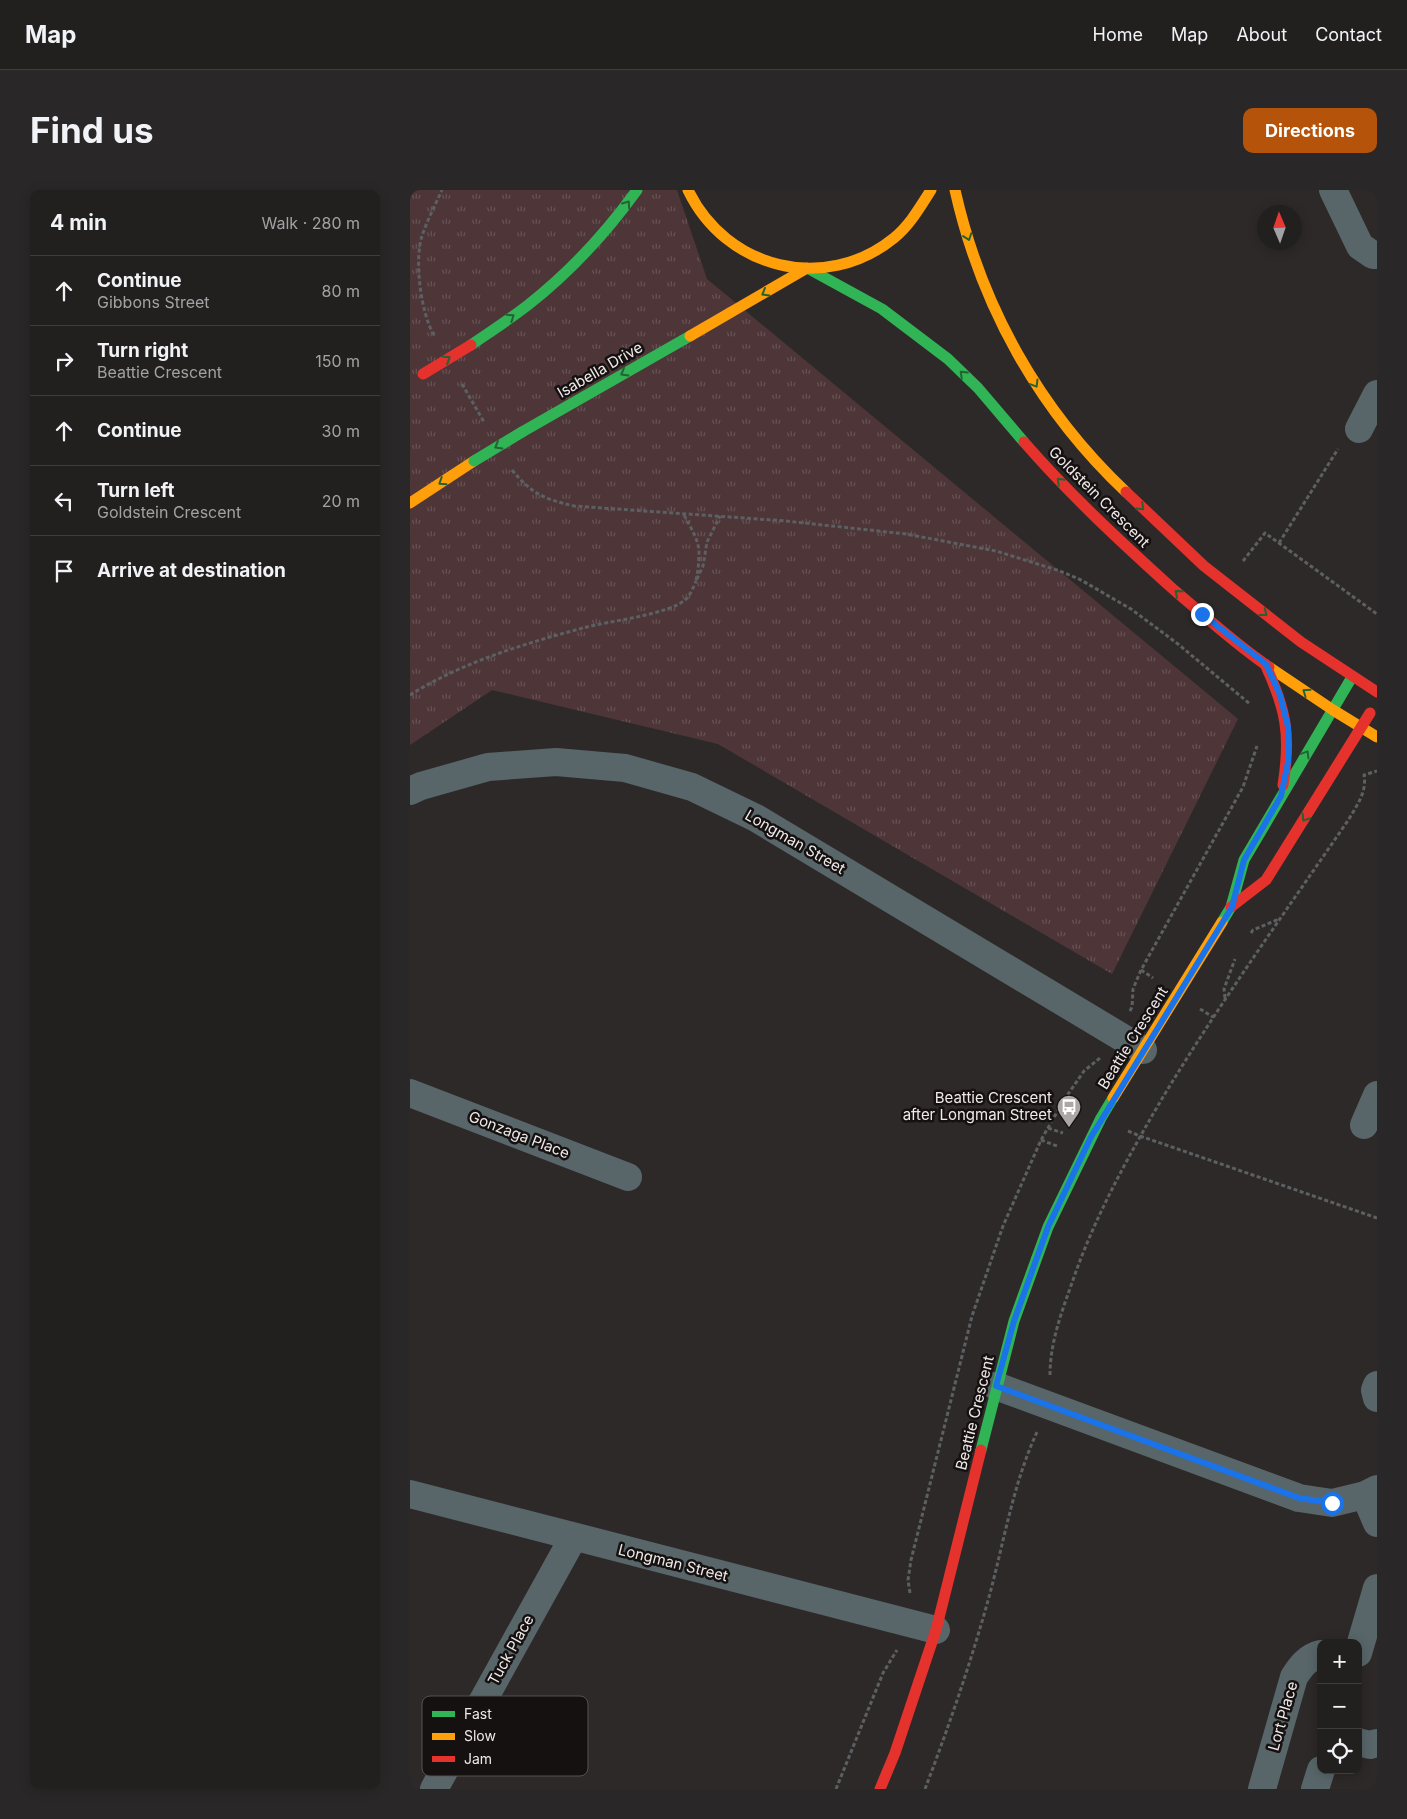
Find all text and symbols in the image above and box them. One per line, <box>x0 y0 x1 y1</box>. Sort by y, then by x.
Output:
text: Map <box>25 20 76 49</box>
text: Home <box>1093 24 1143 45</box>
text: Map <box>1171 24 1208 45</box>
text: About <box>1236 24 1287 45</box>
text: Contact <box>1315 24 1382 45</box>
button: Directions <box>1243 108 1377 153</box>
text: Find us <box>30 109 154 151</box>
one-way arrow <box>621 200 630 210</box>
north arrow <box>1257 205 1302 250</box>
text: 4 min <box>50 210 107 235</box>
text: Walk · 280 m <box>262 213 360 233</box>
one-way arrow <box>962 232 972 241</box>
text: Continue <box>97 269 182 292</box>
icon: ahead <box>50 277 78 305</box>
text: 80 m <box>321 281 360 301</box>
one-way arrow <box>762 286 771 296</box>
text: Gibbons Street <box>97 292 210 312</box>
one-way arrow <box>505 314 515 323</box>
street label: Isabella Drive <box>554 337 646 402</box>
text: Turn right <box>97 339 188 362</box>
icon: right <box>50 347 78 375</box>
text: 150 m <box>315 351 360 371</box>
one-way arrow <box>442 356 451 366</box>
text: Beattie Crescent <box>97 362 222 382</box>
one-way arrow <box>621 367 630 377</box>
one-way arrow <box>960 371 969 380</box>
one-way arrow <box>1029 378 1039 387</box>
icon: ahead <box>50 417 78 445</box>
text: Continue <box>97 419 182 442</box>
text: 30 m <box>322 421 360 441</box>
one-way arrow <box>495 440 504 450</box>
street label: Goldstein Crescent <box>1045 442 1154 551</box>
one-way arrow <box>438 476 448 485</box>
one-way arrow <box>1057 478 1066 487</box>
text: Turn left <box>97 479 175 502</box>
icon: left <box>50 487 78 515</box>
text: 20 m <box>322 491 360 511</box>
one-way arrow <box>1135 501 1144 510</box>
text: Goldstein Crescent <box>97 502 241 522</box>
icon: arrive <box>50 557 78 585</box>
text: Arrive at destination <box>97 559 286 582</box>
one-way arrow <box>1174 590 1183 599</box>
route end <box>1191 603 1214 626</box>
one-way arrow <box>1258 607 1267 615</box>
one-way arrow <box>1303 689 1312 698</box>
one-way arrow <box>1300 751 1310 760</box>
street label: Longman Street <box>742 805 849 878</box>
one-way arrow <box>1301 812 1311 821</box>
street label: Beattie Crescent <box>1093 983 1172 1092</box>
place label: Beattie Crescent after Longman Street <box>903 1088 1052 1124</box>
bus stop icon: Beattie Crescent after Longman Street <box>1056 1094 1082 1128</box>
street label: Gonzaga Place <box>466 1107 572 1162</box>
street label: Beattie Crescent <box>951 1354 998 1472</box>
route start <box>1321 1492 1344 1515</box>
street label: Longman Street <box>616 1540 730 1585</box>
street label: Tuck Place <box>483 1611 538 1688</box>
map controls <box>1317 1639 1362 1774</box>
button: + <box>1317 1639 1362 1684</box>
street label: Lort Place <box>1264 1679 1301 1753</box>
button: − <box>1317 1684 1362 1729</box>
legend <box>422 1696 588 1776</box>
text: Fast <box>464 1705 492 1722</box>
text: Slow <box>464 1727 496 1744</box>
button: locate <box>1317 1729 1362 1774</box>
text: Jam <box>464 1750 492 1767</box>

